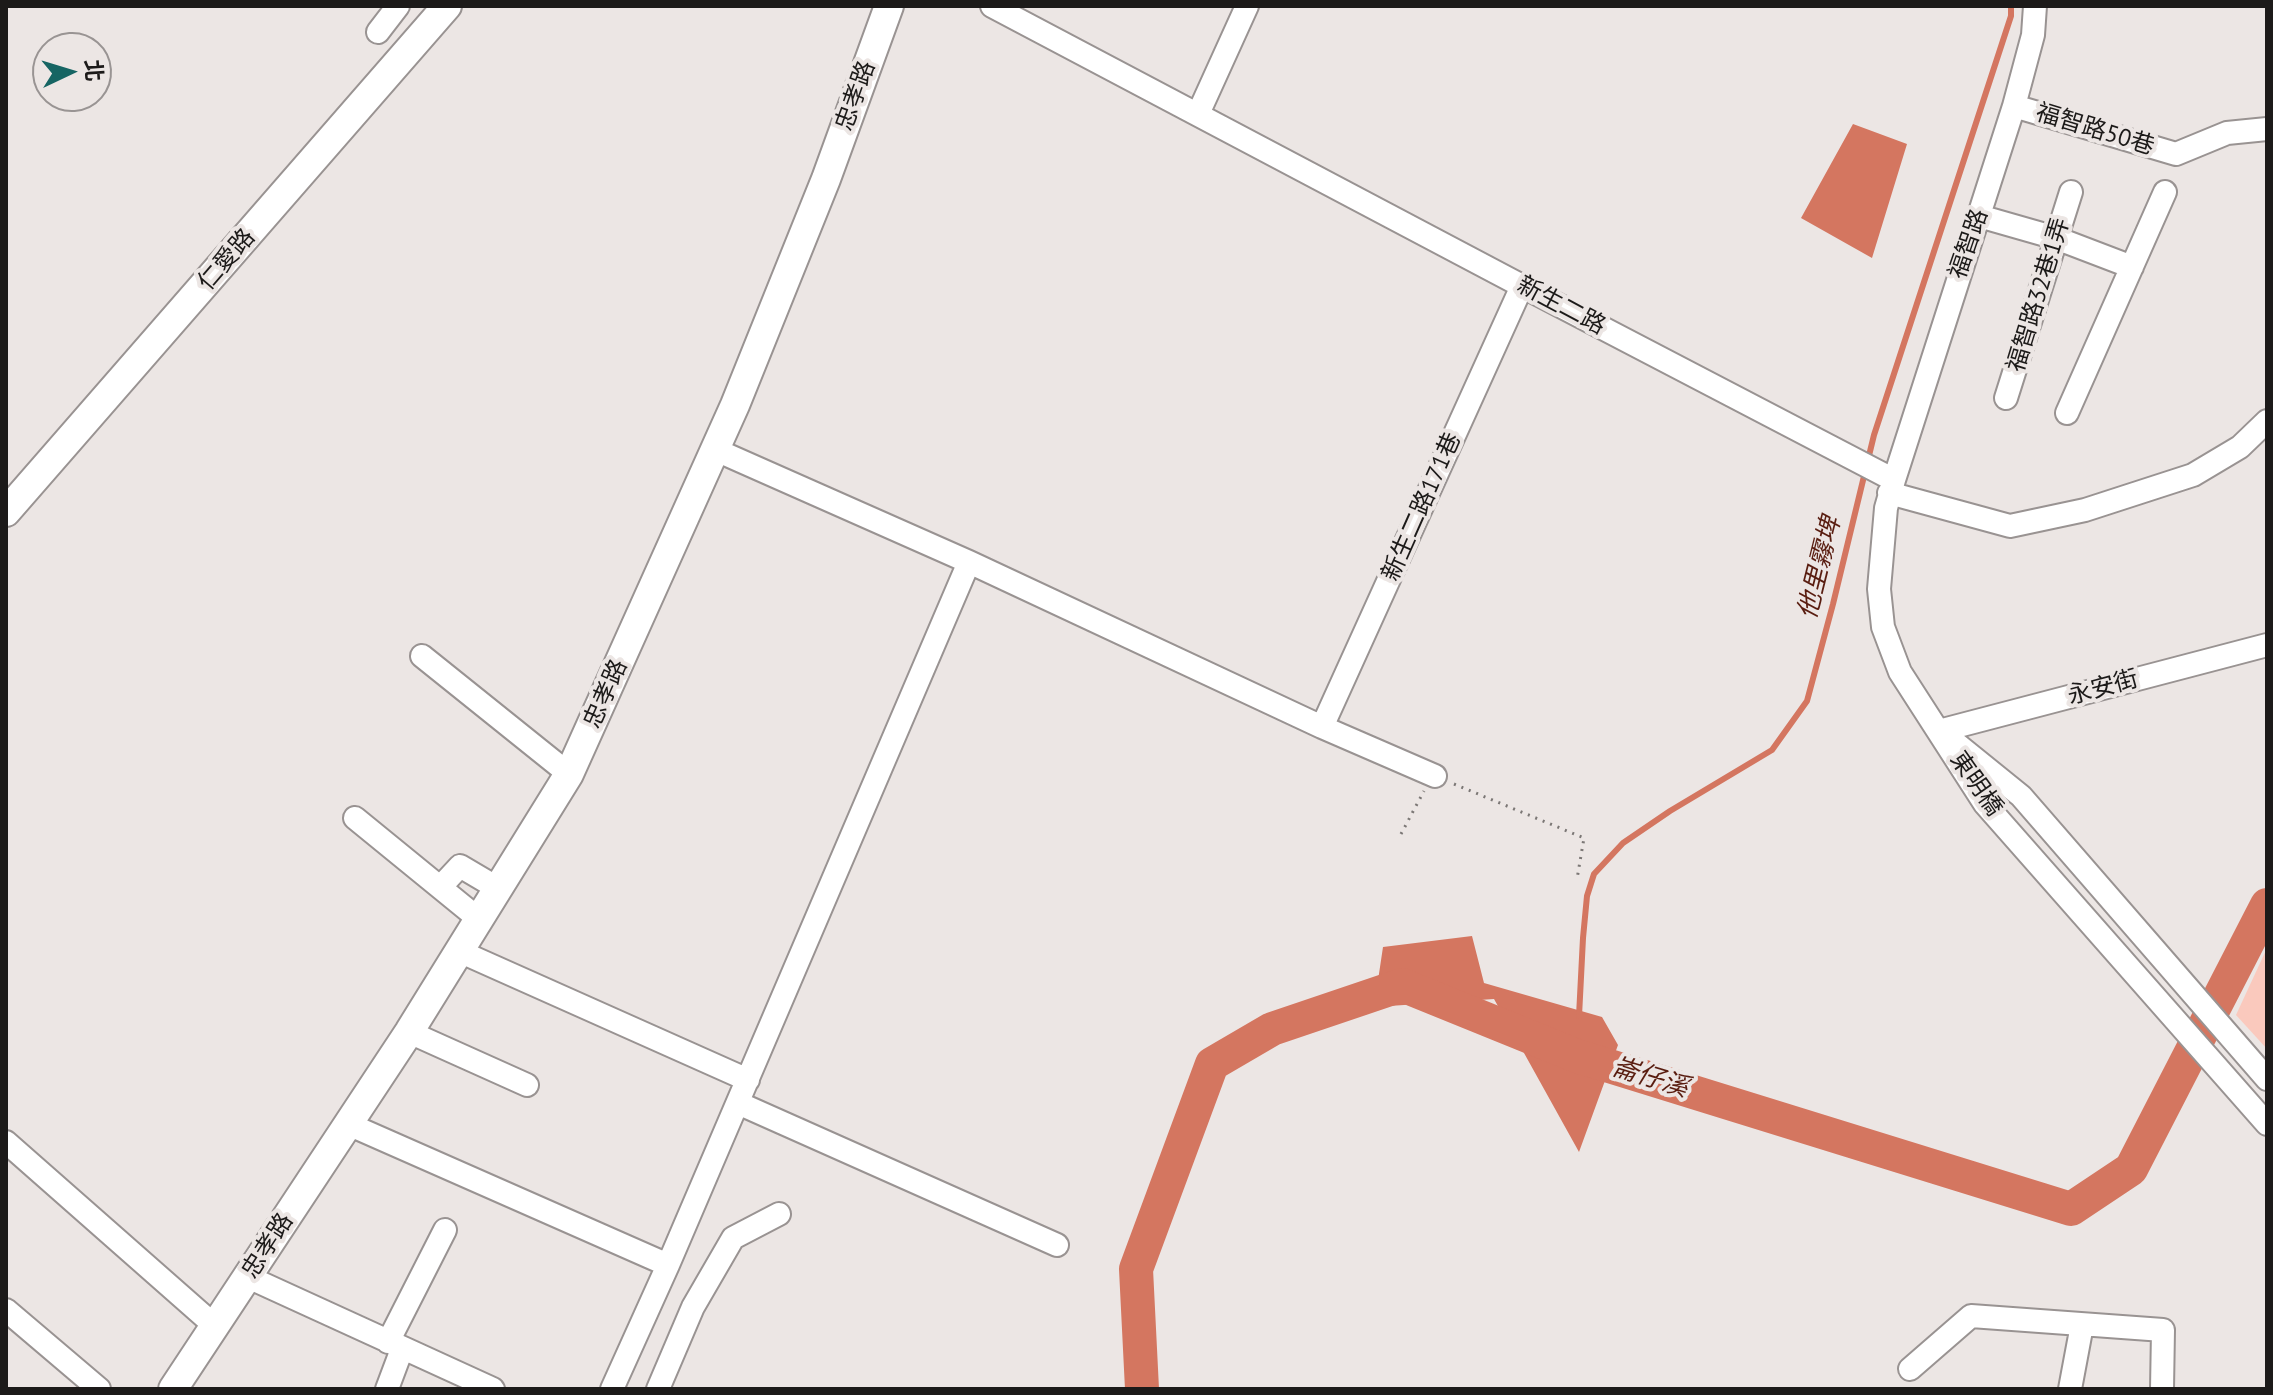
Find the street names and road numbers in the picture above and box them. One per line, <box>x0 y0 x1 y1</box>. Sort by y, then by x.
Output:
street label: 忠孝路 <box>830 57 882 135</box>
street label: 福智路50巷 <box>2032 98 2158 162</box>
street label: 福智路 <box>1944 205 1994 283</box>
street label: 福智路32巷1弄 <box>2002 215 2076 375</box>
street label: 仁愛路 <box>193 223 261 297</box>
street label: 新生二路 <box>1512 271 1610 341</box>
street label: 新生二路171巷 <box>1376 428 1468 586</box>
street label: 忠孝路 <box>578 655 634 733</box>
street label: 永安街 <box>2064 665 2142 711</box>
street label: 東明橋 <box>1944 746 2008 822</box>
street label: 忠孝路 <box>236 1208 300 1284</box>

